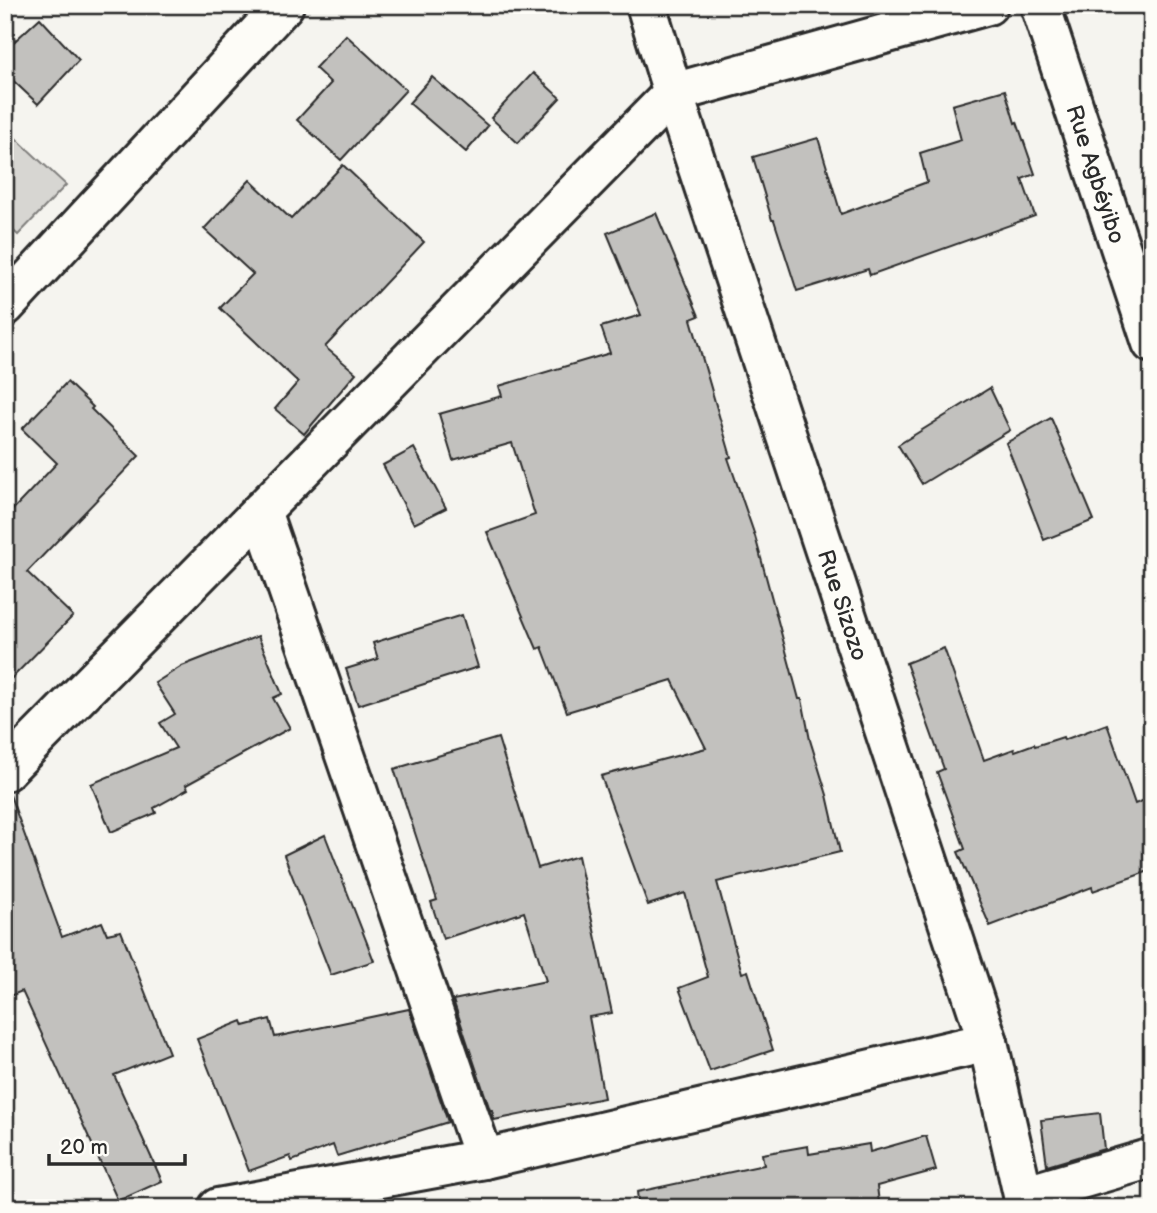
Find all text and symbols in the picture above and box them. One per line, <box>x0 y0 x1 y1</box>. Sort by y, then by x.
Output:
street label: Rue Agbéyibo <box>1059 101 1131 247</box>
street label: Rue Sizozo <box>811 546 873 664</box>
scale bar <box>49 1122 186 1166</box>
text: 20 m <box>60 1135 108 1160</box>

